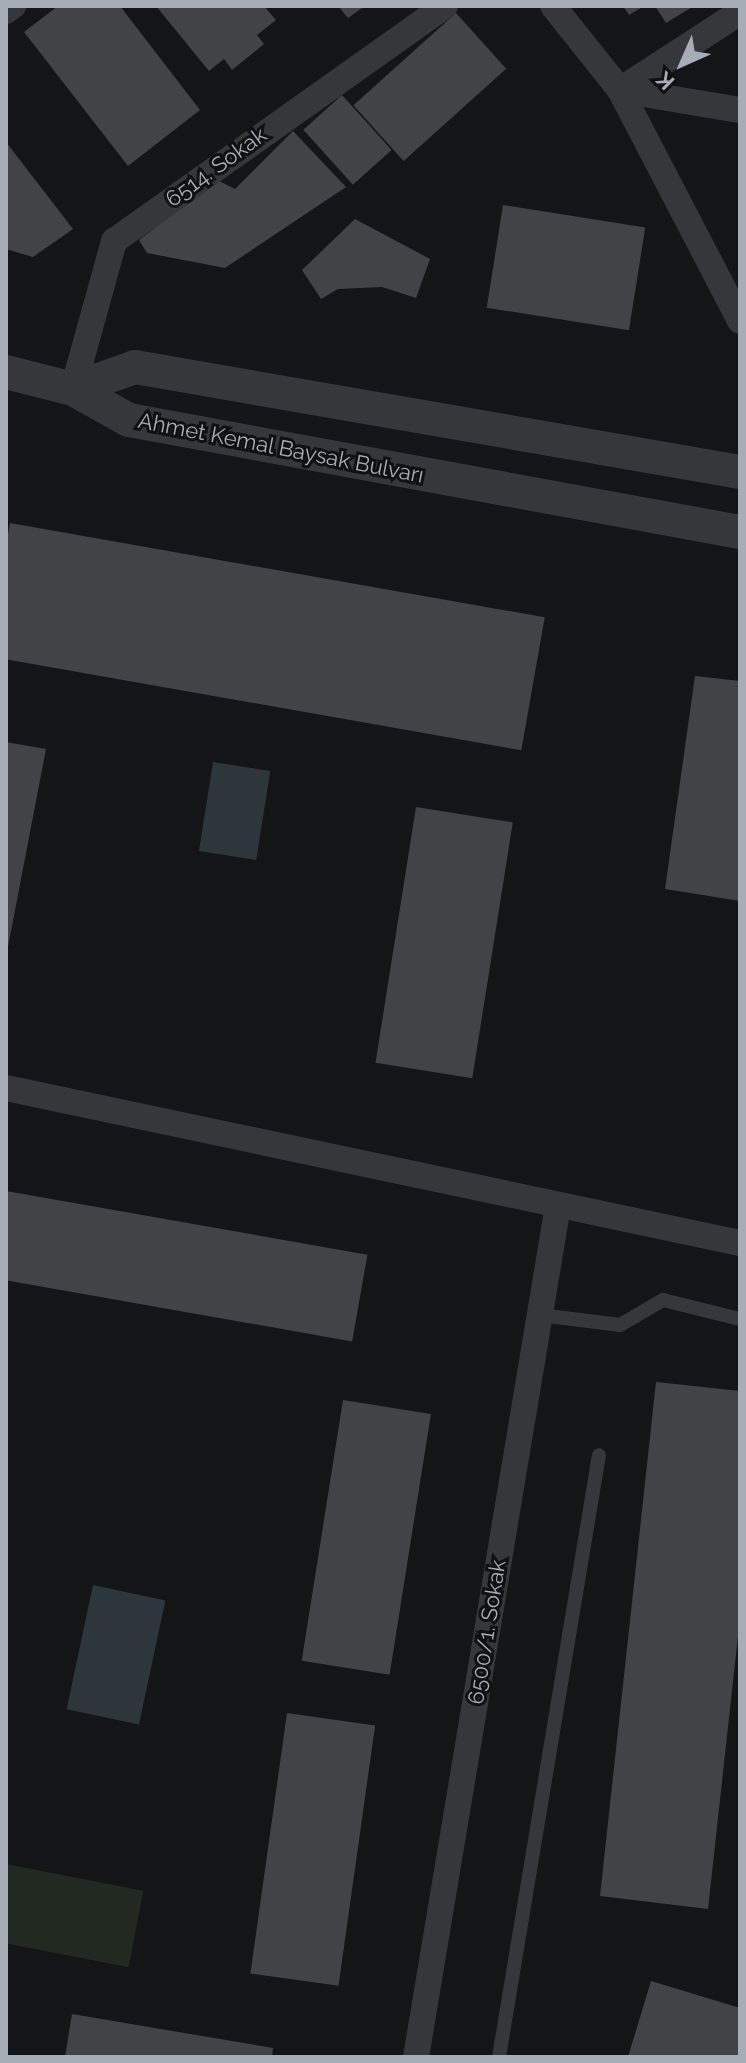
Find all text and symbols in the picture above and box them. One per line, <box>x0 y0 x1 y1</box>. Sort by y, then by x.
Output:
north arrow <box>642 24 722 104</box>
text: K <box>651 67 679 95</box>
street label: 6514. Sokak <box>160 122 272 212</box>
street label: Ahmet Kemal Baysak Bulvarı <box>136 407 426 489</box>
street label: 6500/1. Sokak <box>463 1558 511 1706</box>

